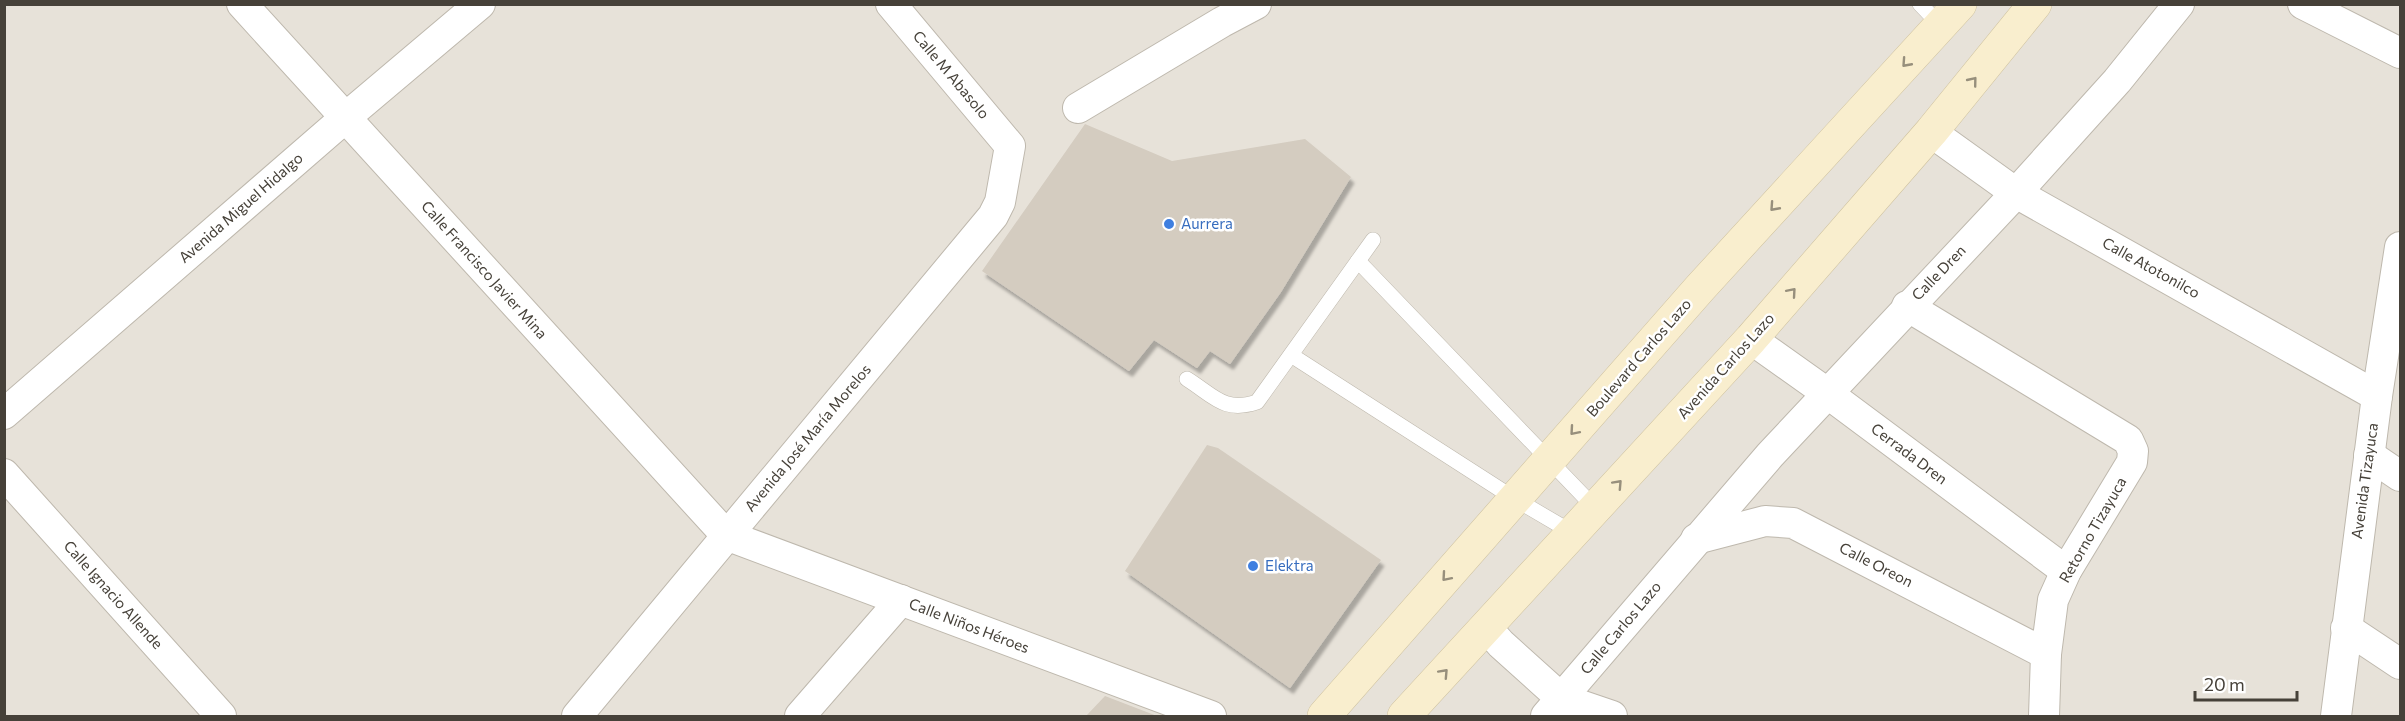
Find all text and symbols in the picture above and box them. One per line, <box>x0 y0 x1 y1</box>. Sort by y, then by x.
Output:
street label: Calle M Abasolo <box>910 27 994 122</box>
one-way arrow <box>1902 57 1913 67</box>
one-way arrow <box>1966 76 1977 87</box>
street label: Avenida Miguel Hidalgo <box>175 148 306 266</box>
street label: Calle Francisco Javier Mina <box>418 197 552 342</box>
one-way arrow <box>1771 200 1782 211</box>
place label: Aurrera <box>1181 214 1233 232</box>
marker: Aurrera <box>1162 217 1176 231</box>
street label: Calle Atotonilco <box>2100 233 2203 301</box>
street label: Calle Dren <box>1908 241 1969 304</box>
one-way arrow <box>1784 288 1795 299</box>
street label: Boulevard Carlos Lazo <box>1582 295 1694 420</box>
street label: Avenida Carlos Lazo <box>1673 309 1778 422</box>
street label: Avenida José María Morelos <box>740 360 874 515</box>
street label: Cerrada Dren <box>1868 419 1951 488</box>
street label: Avenida Tizayuca <box>2347 422 2381 540</box>
one-way arrow <box>1571 424 1582 435</box>
street label: Retorno Tizayuca <box>2055 474 2130 585</box>
one-way arrow <box>1611 480 1622 490</box>
street label: Calle Ignacio Allende <box>60 536 167 652</box>
street label: Calle Oreon <box>1837 538 1916 590</box>
place label: Elektra <box>1265 556 1314 574</box>
marker: Elektra <box>1246 559 1260 573</box>
one-way arrow <box>1442 570 1453 581</box>
street label: Calle Carlos Lazo <box>1576 577 1664 677</box>
street label: Calle Niños Héroes <box>907 594 1032 656</box>
scale bar <box>2195 664 2297 702</box>
one-way arrow <box>1437 670 1448 680</box>
text: 20 m <box>2204 673 2245 695</box>

